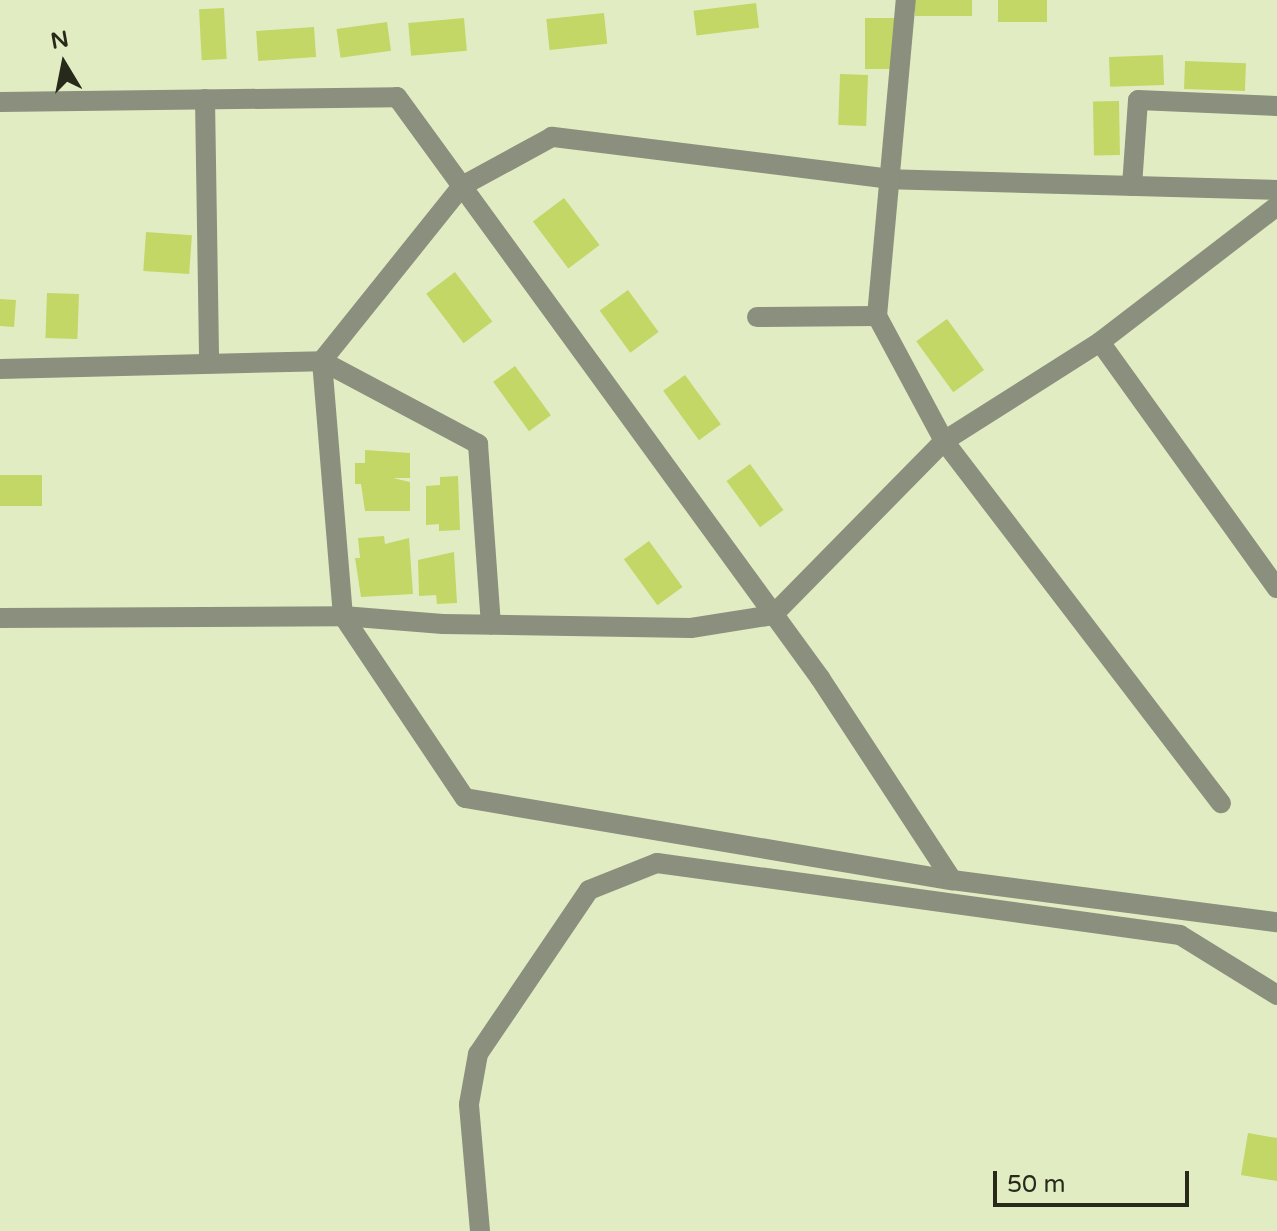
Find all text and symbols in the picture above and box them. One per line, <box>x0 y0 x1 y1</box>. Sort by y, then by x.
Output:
north arrow <box>24 24 104 104</box>
text: N <box>49 26 71 55</box>
scale bar <box>997 1155 1193 1205</box>
text: 50 m <box>1007 1170 1065 1199</box>

